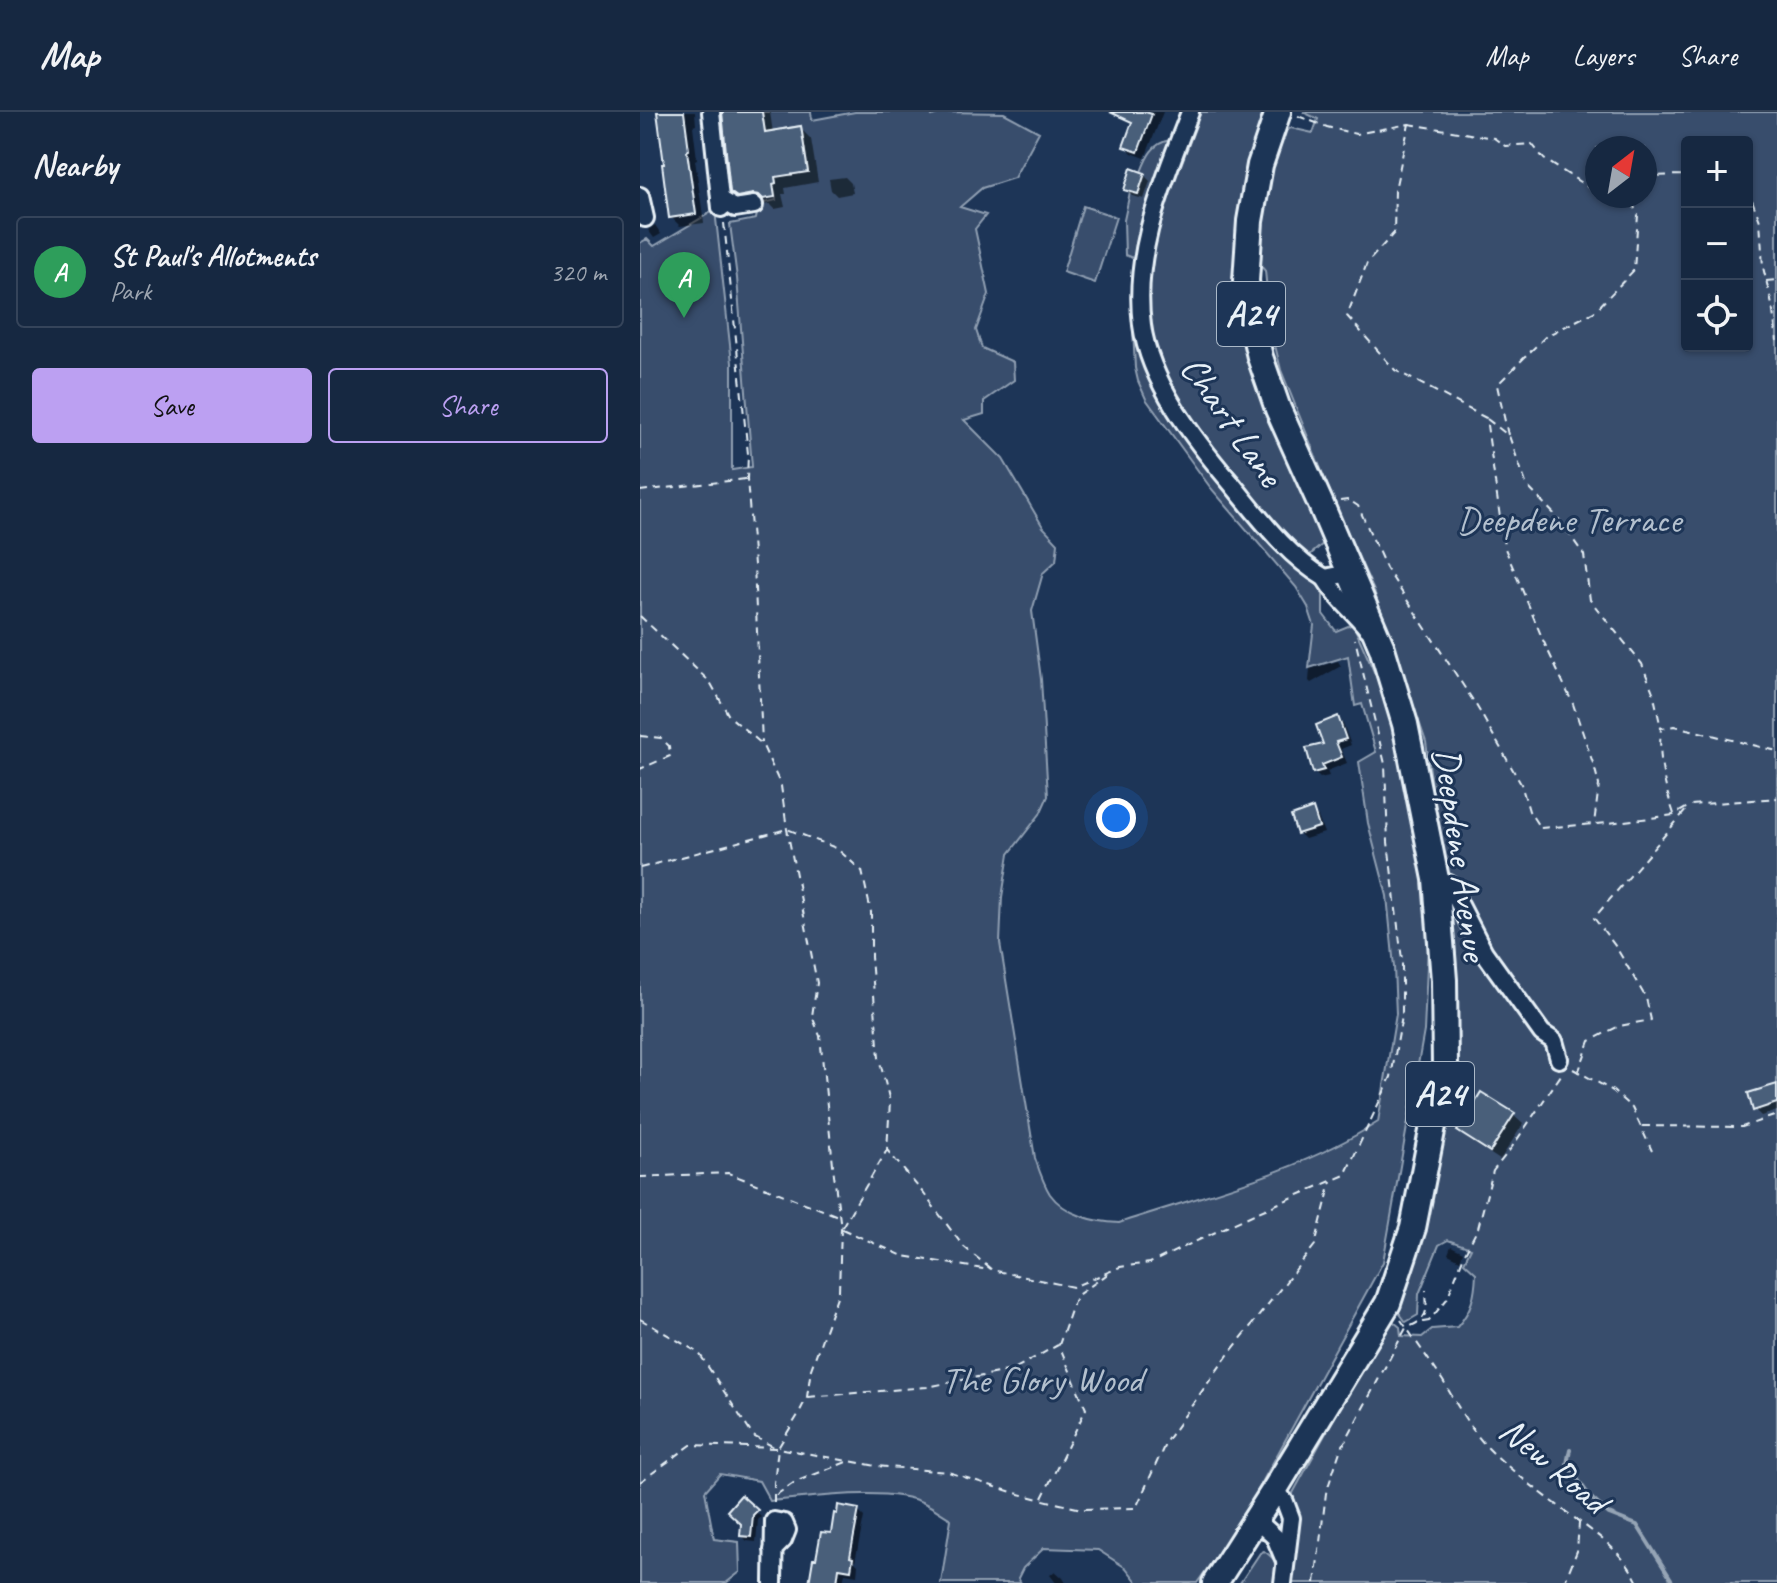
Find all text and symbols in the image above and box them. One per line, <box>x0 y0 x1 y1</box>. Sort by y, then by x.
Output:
text: Map <box>40 32 99 79</box>
text: Map <box>1486 38 1529 73</box>
text: Layers <box>1573 38 1634 73</box>
text: Share <box>1678 38 1737 73</box>
north arrow <box>1585 136 1657 208</box>
map controls <box>1681 136 1753 352</box>
button: + <box>1681 136 1753 208</box>
text: Nearby <box>32 143 118 186</box>
button: − <box>1681 208 1753 280</box>
text: St Paul's Allotments <box>110 237 316 275</box>
pin: A <box>658 252 710 318</box>
text: A <box>53 256 67 289</box>
text: 320 m <box>550 256 606 289</box>
text: Park <box>110 275 151 308</box>
button: locate <box>1681 280 1753 352</box>
road number: A24 <box>1217 282 1285 346</box>
street label: Chart Lane <box>1170 347 1295 497</box>
button: Save <box>32 368 312 443</box>
button: Share <box>328 368 608 443</box>
park label: Deepdene Terrace <box>1457 496 1684 543</box>
street label: Deepdene Avenue <box>1423 744 1500 966</box>
your location <box>1096 798 1136 838</box>
road number: A24 <box>1406 1062 1474 1126</box>
park label: The Glory Wood <box>941 1356 1149 1403</box>
street label: New Road <box>1490 1406 1622 1528</box>

